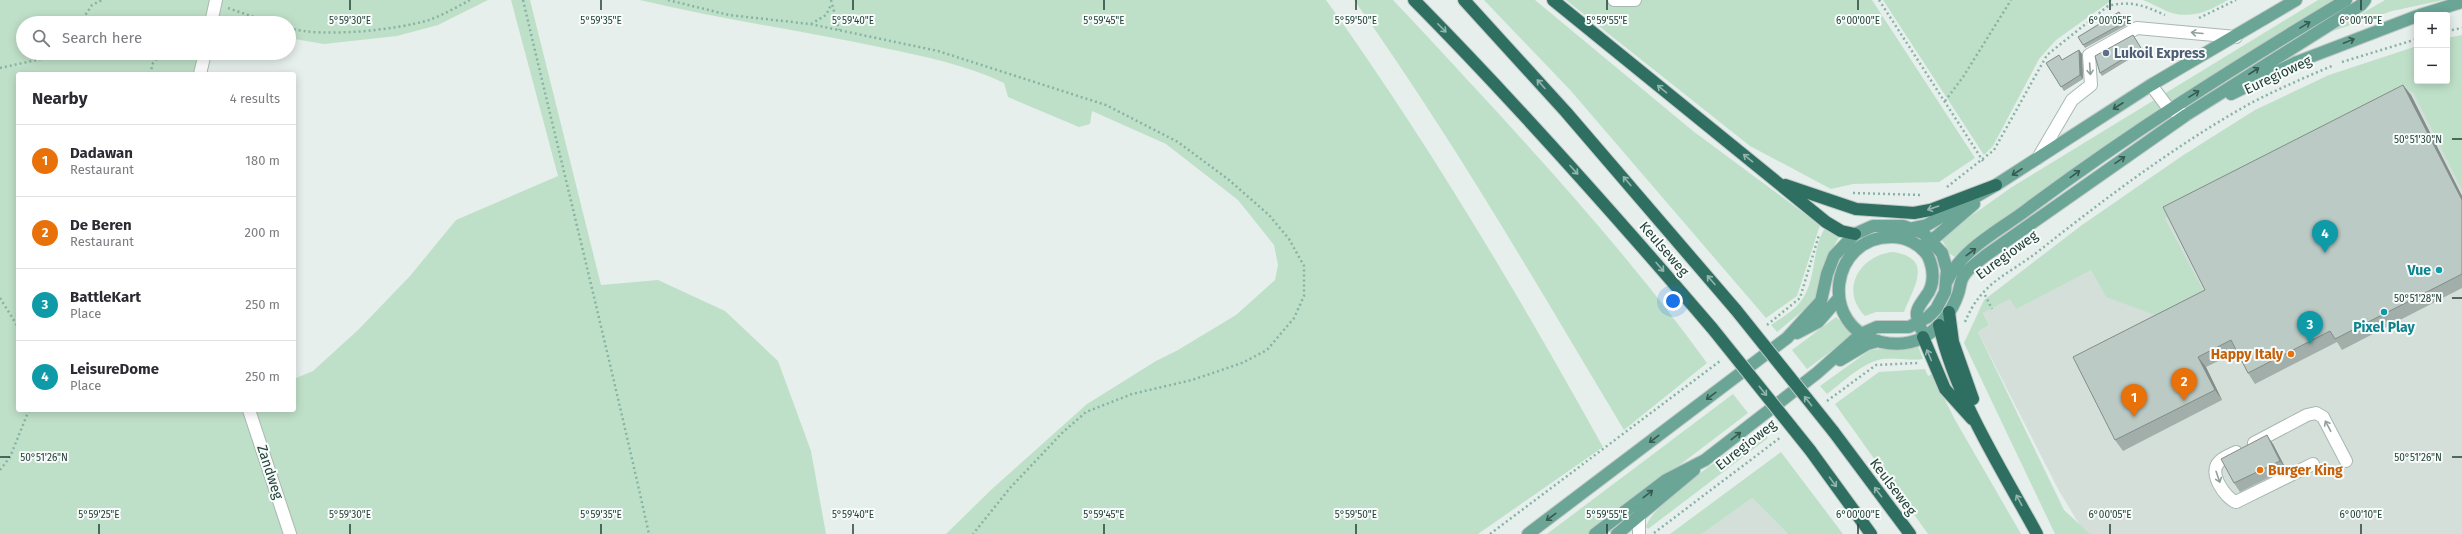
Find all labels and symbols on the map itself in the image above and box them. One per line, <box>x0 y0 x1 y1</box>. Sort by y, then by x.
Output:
text: 5°59'30"E <box>329 15 371 27</box>
text: 5°59'35"E <box>580 15 622 27</box>
text: 5°59'40"E <box>832 15 874 27</box>
text: 5°59'45"E <box>1083 15 1125 27</box>
text: 5°59'50"E <box>1335 15 1377 27</box>
text: 5°59'55"E <box>1586 15 1628 27</box>
text: 6°00'00"E <box>1836 15 1880 27</box>
text: 6°00'05"E <box>2088 15 2132 27</box>
text: 6°00'10"E <box>2340 15 2382 27</box>
one-way arrow <box>2299 21 2310 29</box>
one-way arrow <box>1437 23 1447 33</box>
one-way arrow <box>2191 29 2204 37</box>
one-way arrow <box>2343 36 2355 44</box>
place label: Lukoil Express <box>2114 45 2206 62</box>
marker: Lukoil Express <box>2101 48 2111 58</box>
street label: Euregioweg <box>2242 52 2315 98</box>
one-way arrow <box>2086 62 2094 75</box>
one-way arrow <box>2249 67 2260 75</box>
one-way arrow <box>1536 78 1545 89</box>
one-way arrow <box>1657 84 1668 93</box>
one-way arrow <box>2189 90 2200 98</box>
one-way arrow <box>2113 102 2124 110</box>
text: 50°51'30"N <box>2394 134 2442 146</box>
one-way arrow <box>1742 153 1753 162</box>
one-way arrow <box>2114 155 2126 163</box>
one-way arrow <box>1569 165 1579 175</box>
one-way arrow <box>2012 168 2023 176</box>
one-way arrow <box>2069 170 2080 178</box>
one-way arrow <box>1622 176 1631 187</box>
one-way arrow <box>1928 205 1940 213</box>
street label: Keulseweg <box>1636 218 1693 280</box>
pin: 4 <box>2312 220 2338 253</box>
street label: Euregioweg <box>1973 226 2042 283</box>
one-way arrow <box>1965 247 1976 256</box>
one-way arrow <box>1655 262 1664 272</box>
place label: Vue <box>2407 262 2431 279</box>
marker: Vue <box>2434 265 2444 275</box>
one-way arrow <box>1707 275 1716 285</box>
your location <box>1663 291 1683 311</box>
text: 50°51'28"N <box>2394 293 2442 305</box>
marker: Pixel Play <box>2379 307 2389 317</box>
pin: 3 <box>2297 311 2323 344</box>
place label: Pixel Play <box>2353 319 2416 336</box>
place label: Happy Italy <box>2211 346 2284 363</box>
marker: Happy Italy <box>2286 349 2296 359</box>
one-way arrow <box>1925 350 1932 362</box>
pin: 2 <box>2171 368 2197 401</box>
pin: 1 <box>2121 384 2147 417</box>
one-way arrow <box>1758 386 1767 396</box>
one-way arrow <box>1706 392 1717 400</box>
one-way arrow <box>1804 395 1813 406</box>
street label: Euregioweg <box>1712 416 1780 474</box>
one-way arrow <box>2324 420 2331 432</box>
one-way arrow <box>1730 432 1741 441</box>
one-way arrow <box>1649 435 1660 443</box>
street label: Zandweg <box>253 443 287 502</box>
text: 50°51'26"N <box>20 452 68 464</box>
text: 50°51'26"N <box>2394 452 2442 464</box>
street label: Keulseweg <box>1866 455 1920 519</box>
place label: Burger King <box>2268 462 2343 479</box>
marker: Burger King <box>2255 465 2265 475</box>
one-way arrow <box>2215 470 2222 483</box>
one-way arrow <box>1829 476 1837 487</box>
one-way arrow <box>1874 486 1882 497</box>
one-way arrow <box>1643 490 1654 498</box>
one-way arrow <box>2014 494 2022 506</box>
text: 5°59'25"E <box>78 509 120 521</box>
text: 5°59'30"E <box>329 509 371 521</box>
text: 5°59'35"E <box>580 509 622 521</box>
text: 5°59'40"E <box>832 509 874 521</box>
text: 5°59'45"E <box>1083 509 1125 521</box>
text: 5°59'50"E <box>1335 509 1377 521</box>
text: 5°59'55"E <box>1586 509 1628 521</box>
text: 6°00'00"E <box>1836 509 1880 521</box>
text: 6°00'05"E <box>2088 509 2132 521</box>
text: 6°00'10"E <box>2340 509 2382 521</box>
one-way arrow <box>1545 513 1556 521</box>

